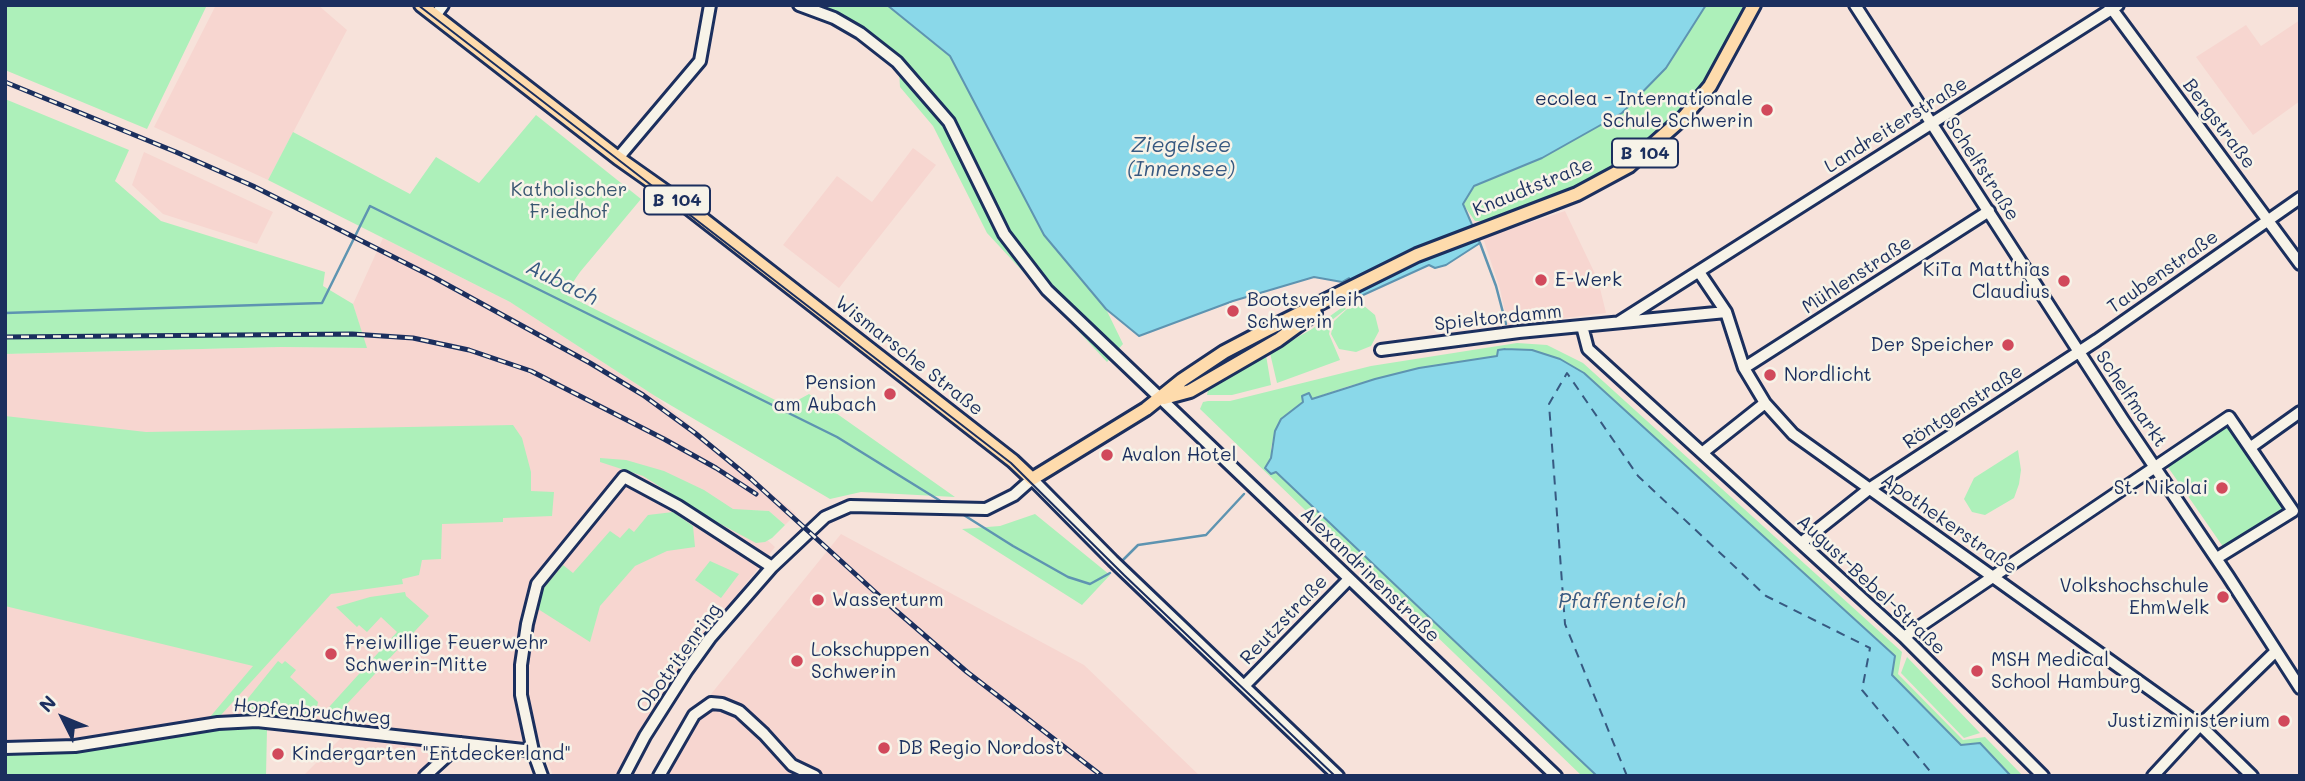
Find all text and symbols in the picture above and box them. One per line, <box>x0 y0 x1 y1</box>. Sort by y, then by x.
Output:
street label: Landreiterstraße <box>1820 72 1972 178</box>
street label: Bergstraße <box>2178 74 2260 174</box>
place label: ecolea - Internationale Schule Schwerin <box>1535 88 1753 132</box>
marker: ecolea - Internationale Schule Schwerin <box>1759 102 1775 118</box>
street label: Schelfstraße <box>1940 113 2024 225</box>
water label: Ziegelsee (Innensee) <box>1127 133 1235 183</box>
road number: B 104 <box>1612 138 1678 168</box>
street label: Knaudtstraße <box>1470 153 1596 221</box>
park label: Katholischer Friedhof <box>511 179 627 223</box>
road number: B 104 <box>644 186 710 215</box>
street label: Taubenstraße <box>2103 225 2223 319</box>
street label: Mühlenstraße <box>1798 231 1916 319</box>
water label: Aubach <box>522 255 602 311</box>
place label: KiTa Matthias Claudius <box>1923 259 2050 303</box>
place label: E-Werk <box>1555 269 1622 291</box>
marker: E-Werk <box>1533 272 1549 288</box>
marker: KiTa Matthias Claudius <box>2056 273 2072 289</box>
place label: Bootsverleih Schwerin <box>1247 289 1363 333</box>
street label: Wismarsche Straße <box>830 291 988 421</box>
street label: Spieltordamm <box>1433 300 1563 336</box>
marker: Bootsverleih Schwerin <box>1225 303 1241 319</box>
place label: Der Speicher <box>1870 334 1994 356</box>
marker: Der Speicher <box>2000 337 2016 353</box>
street label: Schelfmarkt <box>2090 346 2172 452</box>
street label: Röntgenstraße <box>1899 360 2027 454</box>
place label: Nordlicht <box>1784 364 1872 386</box>
marker: Nordlicht <box>1762 367 1778 383</box>
place label: Pension am Aubach <box>774 372 876 416</box>
marker: Pension am Aubach <box>882 386 898 402</box>
place label: Avalon Hotel <box>1121 444 1236 466</box>
marker: Avalon Hotel <box>1099 447 1115 463</box>
street label: Apothekerstraße <box>1876 468 2022 580</box>
place label: St. Nikolai <box>2114 477 2208 499</box>
marker: St. Nikolai <box>2214 480 2230 496</box>
street label: Alexandrinenstraße <box>1296 503 1444 647</box>
street label: August-Bebel-Straße <box>1792 510 1950 660</box>
street label: Reutzstraße <box>1235 570 1333 670</box>
place label: Volkshochschule EhmWelk <box>2060 575 2209 619</box>
place label: Wasserturm <box>832 589 944 611</box>
water label: Pfaffenteich <box>1558 589 1686 615</box>
marker: Volkshochschule EhmWelk <box>2215 589 2231 605</box>
marker: Wasserturm <box>810 592 826 608</box>
street label: Obotritenring <box>632 599 726 717</box>
place label: Freiwillige Feuerwehr Schwerin-Mitte <box>345 632 548 676</box>
place label: Lokschuppen Schwerin <box>811 639 930 683</box>
marker: Freiwillige Feuerwehr Schwerin-Mitte <box>323 646 339 662</box>
place label: MSH Medical School Hamburg <box>1991 649 2141 693</box>
marker: Lokschuppen Schwerin <box>789 653 805 669</box>
marker: MSH Medical School Hamburg <box>1969 663 1985 679</box>
north arrow <box>28 683 98 753</box>
text: N <box>33 690 61 717</box>
street label: Hopfenbruchweg <box>232 694 392 730</box>
place label: Justizministerium <box>2108 710 2270 732</box>
marker: Justizministerium <box>2276 713 2292 729</box>
place label: DB Regio Nordost <box>898 737 1063 759</box>
marker: DB Regio Nordost <box>876 740 892 756</box>
place label: Kindergarten "Entdeckerland" <box>292 743 571 765</box>
marker: Kindergarten "Entdeckerland" <box>270 746 286 762</box>

